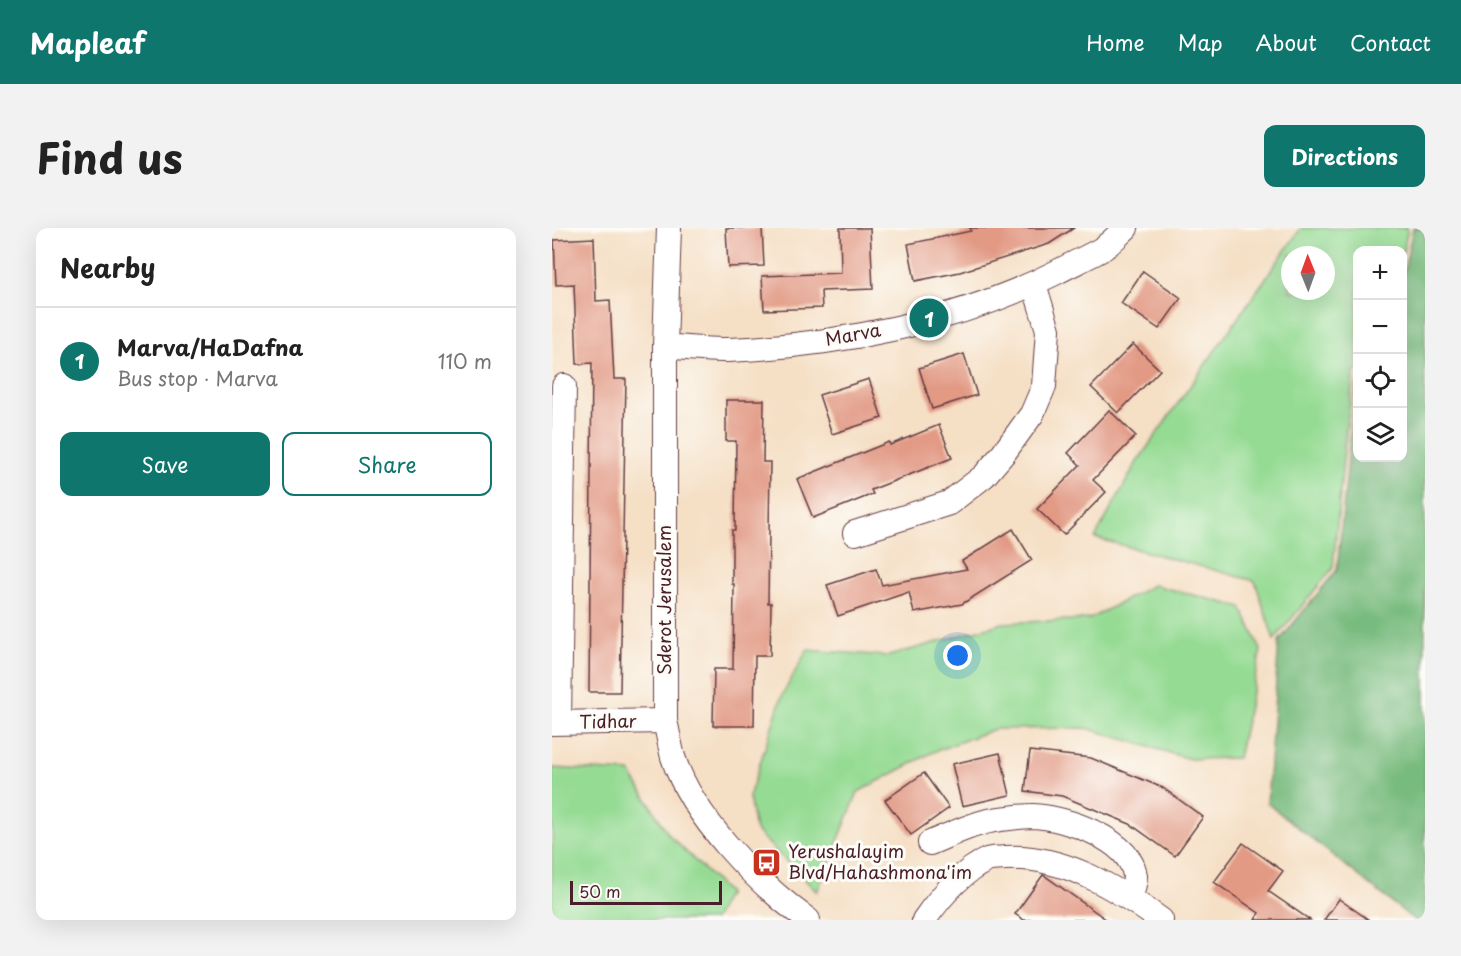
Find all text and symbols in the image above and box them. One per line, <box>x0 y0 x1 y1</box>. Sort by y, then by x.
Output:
text: Mapleaf <box>30 21 146 64</box>
text: Home <box>1086 26 1145 58</box>
text: Map <box>1178 26 1223 58</box>
text: About <box>1256 26 1317 58</box>
text: Contact <box>1350 26 1431 58</box>
text: Find us <box>36 125 183 188</box>
button: Directions <box>1264 125 1425 187</box>
north arrow <box>1281 246 1335 300</box>
map controls <box>1353 246 1407 462</box>
button: + <box>1353 246 1407 300</box>
text: Nearby <box>60 248 155 287</box>
pin: 1 <box>910 296 949 340</box>
button: − <box>1353 300 1407 354</box>
street label: Marva <box>823 315 883 352</box>
text: Marva/HaDafna <box>117 330 303 363</box>
text: 1 <box>75 346 84 376</box>
text: 110 m <box>438 346 492 376</box>
button: locate <box>1353 354 1407 408</box>
text: Bus stop · Marva <box>117 363 278 393</box>
button: layers <box>1353 408 1407 462</box>
button: Save <box>60 432 270 496</box>
button: Share <box>282 432 492 496</box>
street label: Sderot Jerusalem <box>650 525 677 675</box>
your location <box>943 641 972 670</box>
street label: Tidhar <box>579 706 638 734</box>
place label: Yerushalayim Blvd/Hahashmona'im <box>788 837 972 885</box>
bus stop icon: Yerushalayim Blvd/Hahashmona'im <box>751 846 783 878</box>
scale bar <box>570 878 722 906</box>
text: 50 m <box>579 879 620 903</box>

